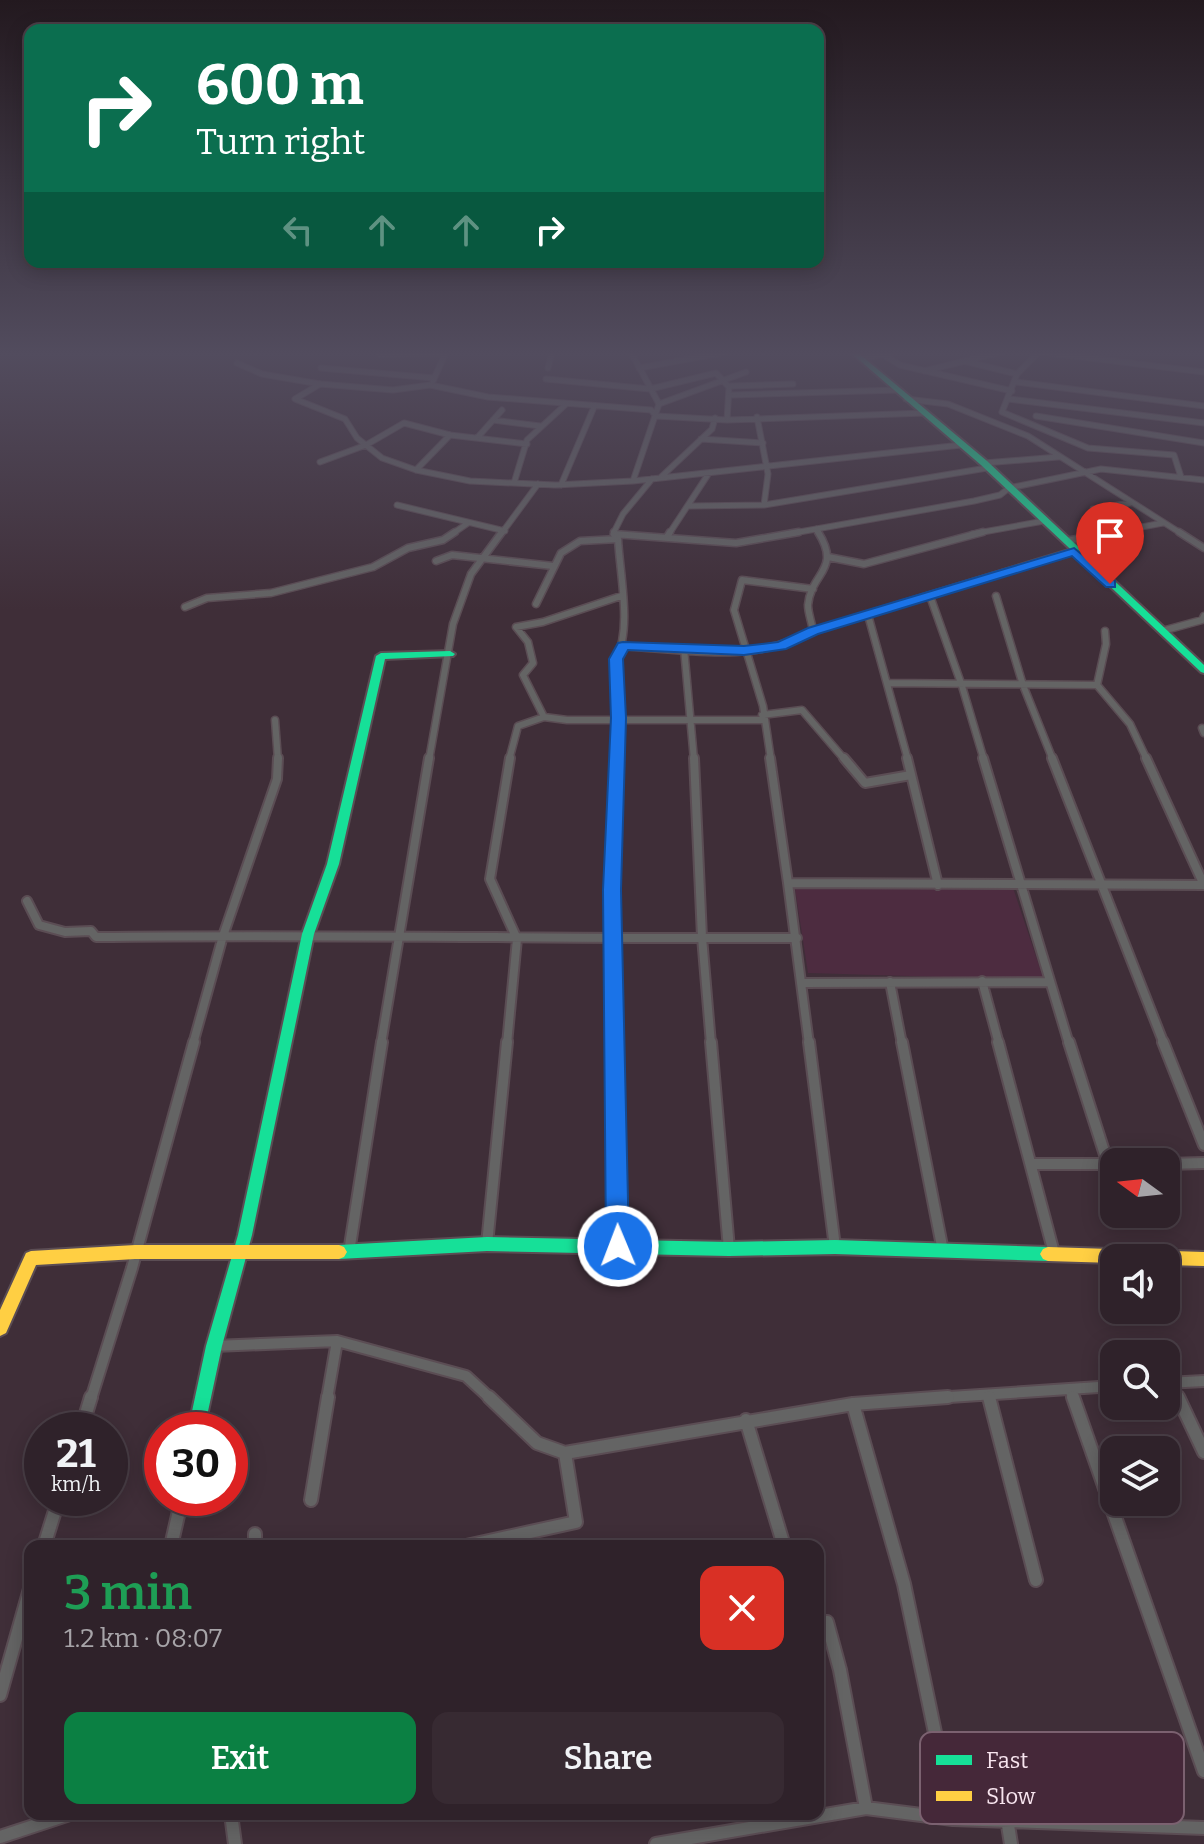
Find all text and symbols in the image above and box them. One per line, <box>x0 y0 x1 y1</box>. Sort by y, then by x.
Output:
text: 600 m <box>196 52 364 119</box>
icon: right <box>64 56 168 160</box>
text: Turn right <box>196 120 365 164</box>
icon: left <box>276 208 320 252</box>
icon: ahead <box>360 208 404 252</box>
icon: ahead <box>444 208 488 252</box>
icon: right <box>528 208 572 252</box>
pin <box>1076 502 1144 584</box>
icon: arrive <box>1088 514 1132 558</box>
north arrow <box>1100 1148 1180 1228</box>
map controls <box>1100 1148 1180 1516</box>
position arrow <box>576 1204 660 1288</box>
button: sound <box>1100 1244 1180 1324</box>
button: search <box>1100 1340 1180 1420</box>
speed limit sign: 30 <box>144 1412 248 1516</box>
text: 21 <box>56 1430 96 1478</box>
button: layers <box>1100 1436 1180 1516</box>
text: km/h <box>51 1472 101 1496</box>
text: 3 min <box>64 1564 192 1622</box>
button: close <box>700 1566 784 1650</box>
text: 1.2 km · 08:07 <box>64 1623 222 1654</box>
button: Exit <box>64 1712 416 1804</box>
button: Share <box>432 1712 784 1804</box>
legend <box>920 1732 1184 1824</box>
text: Fast <box>986 1747 1028 1774</box>
text: Slow <box>986 1783 1036 1810</box>

